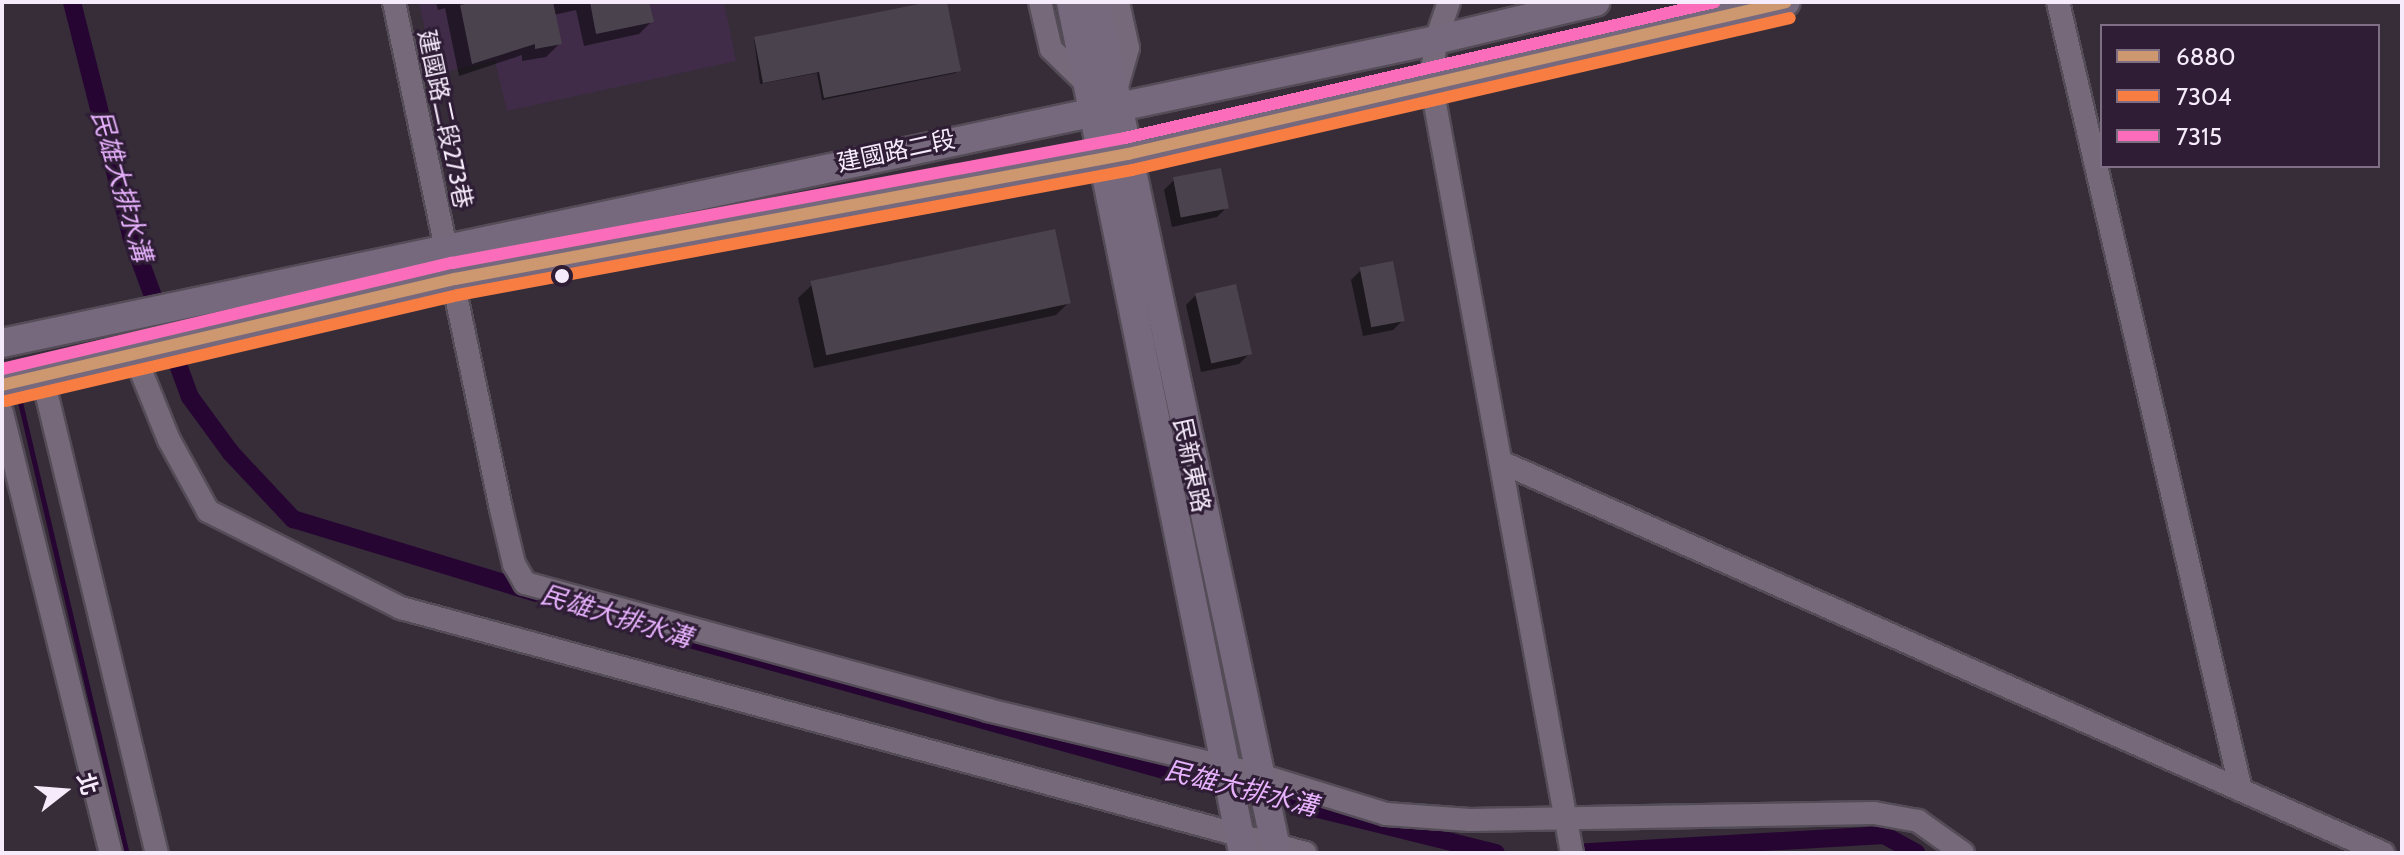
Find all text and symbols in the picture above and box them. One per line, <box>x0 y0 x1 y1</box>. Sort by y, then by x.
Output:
legend <box>2100 24 2380 168</box>
street label: 建國路二段273巷 <box>412 27 478 211</box>
text: 6880 <box>2176 42 2235 71</box>
text: 7304 <box>2176 82 2232 111</box>
water label: 民雄大排水溝 <box>85 107 157 265</box>
text: 7315 <box>2176 122 2222 151</box>
street label: 建國路二段 <box>834 124 958 178</box>
unlabelled marker <box>554 268 570 284</box>
street label: 民新東路 <box>1168 415 1216 515</box>
water label: 民雄大排水溝 <box>537 579 695 655</box>
north arrow <box>24 751 104 831</box>
water label: 民雄大排水溝 <box>1162 755 1320 823</box>
text: 北 <box>71 769 104 798</box>

